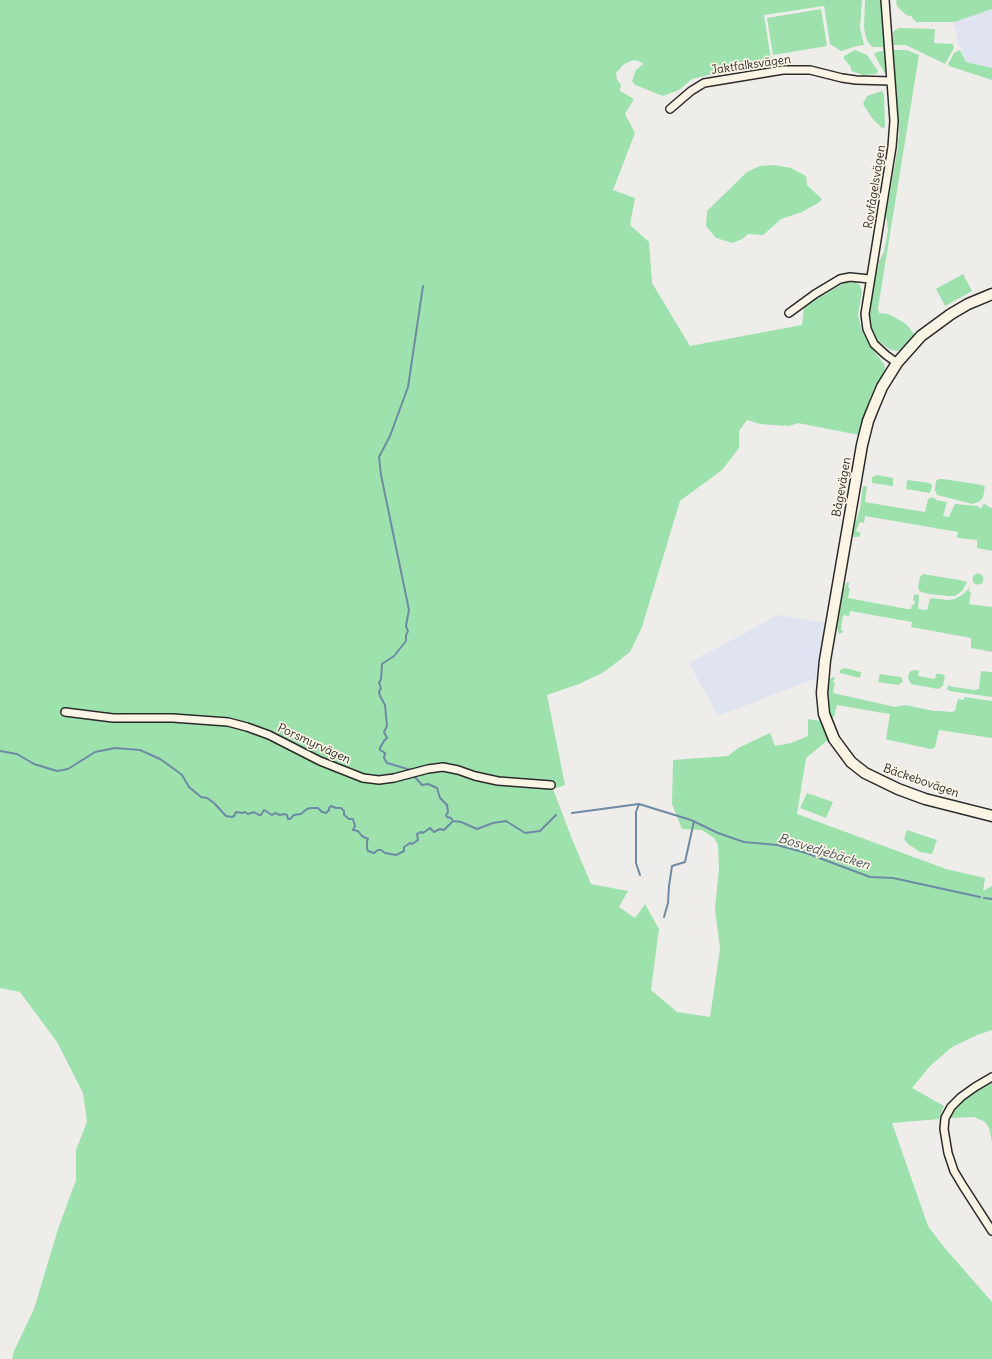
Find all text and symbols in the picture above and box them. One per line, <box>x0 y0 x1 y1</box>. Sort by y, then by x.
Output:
street label: Jaktfalksvägen <box>710 52 792 78</box>
street label: Rovfågelsvägen <box>861 144 889 230</box>
street label: Bågevägen <box>830 456 854 518</box>
street label: Porsmyrvägen <box>275 721 353 767</box>
street label: Bäckebovägen <box>881 761 961 801</box>
water label: Bosvedjebäcken <box>776 831 872 873</box>

